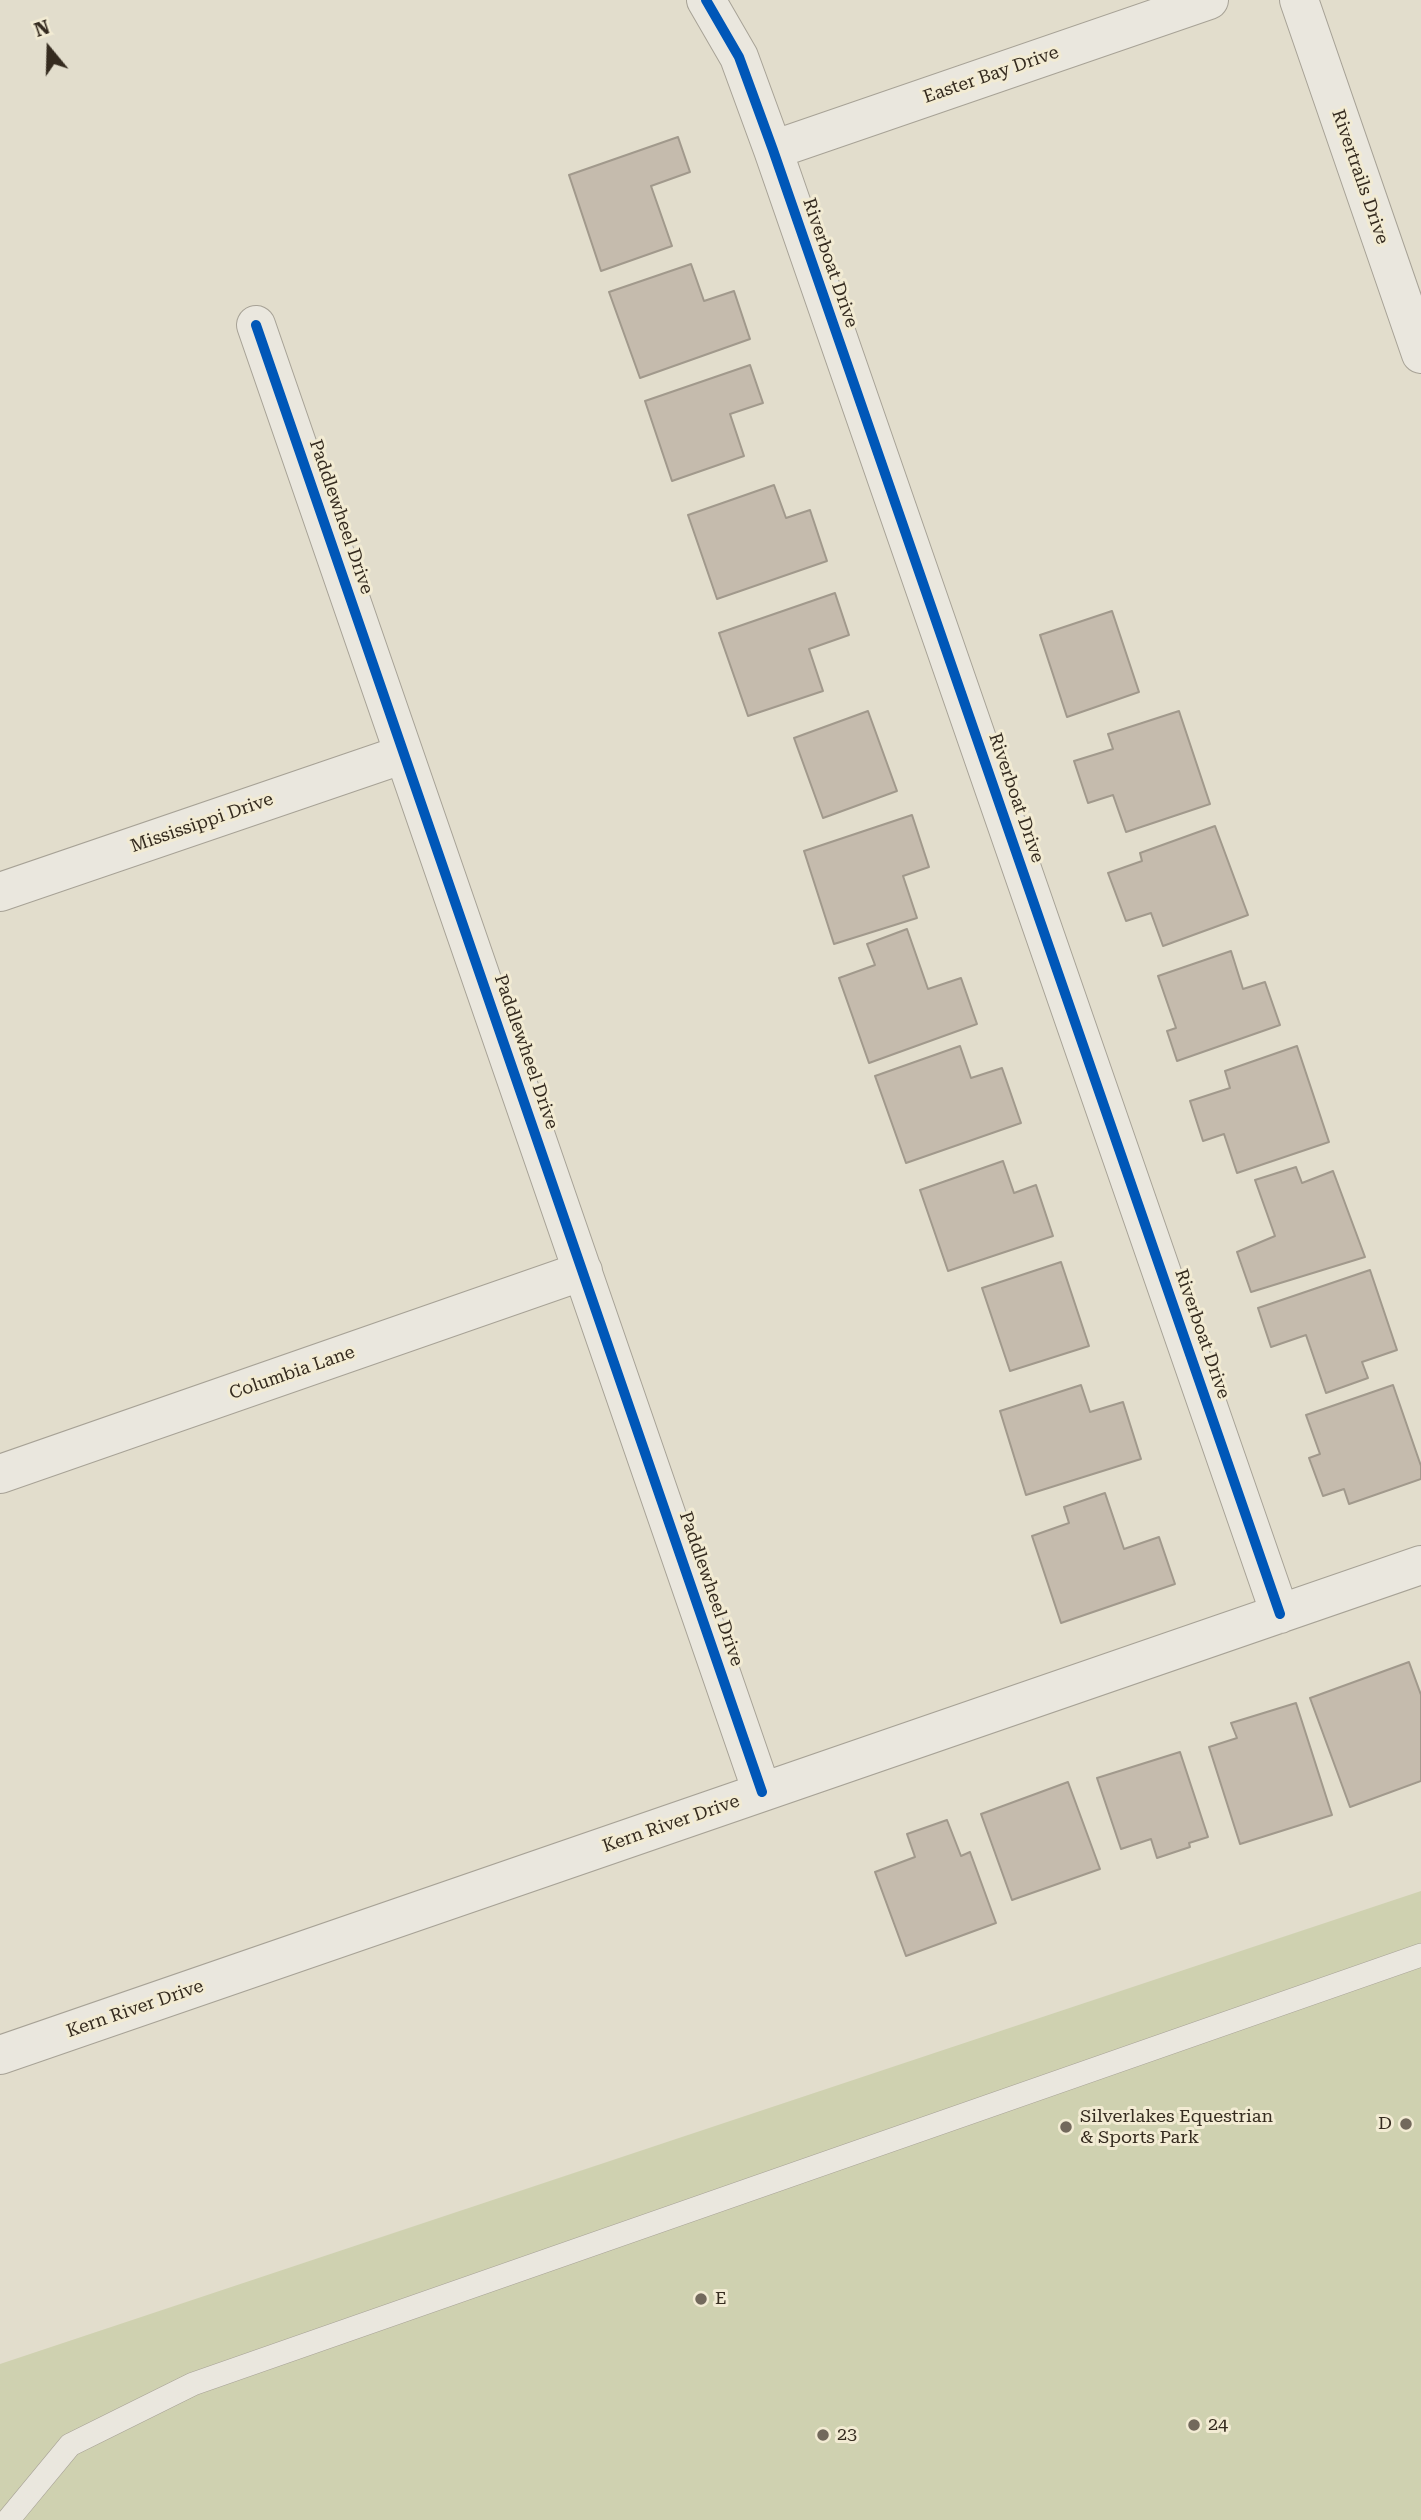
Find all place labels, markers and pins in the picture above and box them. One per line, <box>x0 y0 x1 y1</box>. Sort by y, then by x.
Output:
place label: Silverlakes Equestrian & Sports Park <box>1080 2106 1273 2148</box>
place label: D <box>1378 2113 1392 2135</box>
marker: D <box>1398 2116 1414 2132</box>
marker: Silverlakes Equestrian & Sports Park <box>1058 2119 1074 2135</box>
place label: E <box>715 2288 727 2310</box>
marker: E <box>693 2291 709 2307</box>
place label: 24 <box>1208 2414 1228 2436</box>
marker: 24 <box>1186 2417 1202 2433</box>
place label: 23 <box>837 2424 857 2446</box>
marker: 23 <box>815 2427 831 2443</box>

